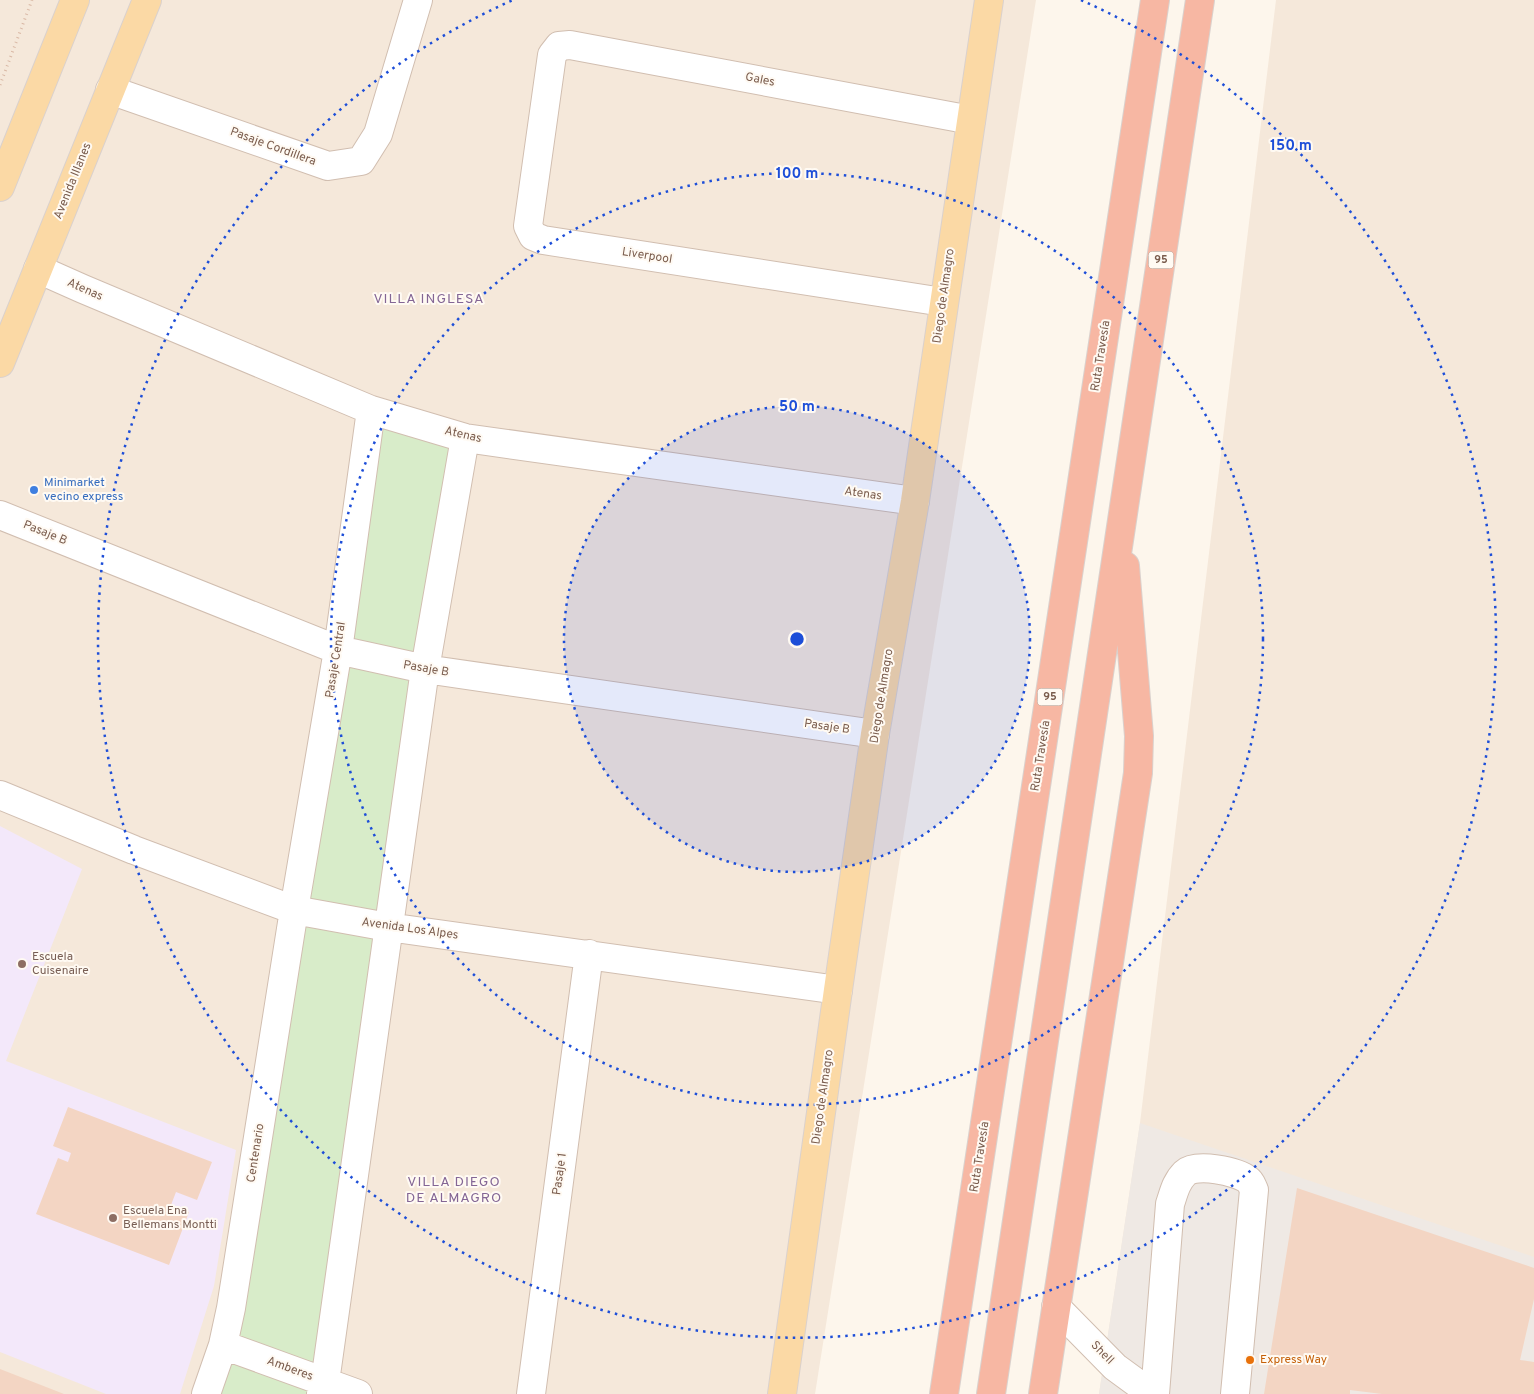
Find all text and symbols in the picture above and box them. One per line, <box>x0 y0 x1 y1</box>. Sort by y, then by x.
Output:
street label: Gales <box>744 69 776 91</box>
street label: Pasaje Cordillera <box>228 124 318 170</box>
text: 150 m <box>1270 137 1312 156</box>
street label: Avenida Illanes <box>50 140 96 222</box>
text: 100 m <box>776 165 818 184</box>
street label: Liverpool <box>621 244 673 268</box>
street label: Diego de Almagro <box>929 247 959 344</box>
road number: 95 <box>1148 252 1174 268</box>
street label: Atenas <box>65 275 105 305</box>
district label: VILLA INGLESA <box>373 291 485 308</box>
street label: Ruta Travesía <box>1087 319 1115 393</box>
text: 50 m <box>779 398 815 417</box>
street label: Atenas <box>443 423 483 447</box>
place label: Minimarket vecino express <box>44 475 123 505</box>
street label: Atenas <box>843 483 883 505</box>
marker: Minimarket vecino express <box>28 484 40 496</box>
street label: Pasaje B <box>21 517 69 549</box>
street label: Pasaje Central <box>322 621 350 699</box>
centre of rings <box>788 630 806 648</box>
street label: Diego de Almagro <box>867 647 897 744</box>
street label: Pasaje B <box>402 657 450 681</box>
road number: 95 <box>1038 689 1062 706</box>
street label: Pasaje B <box>803 716 851 738</box>
street label: Ruta Travesía <box>1027 719 1055 793</box>
street label: Avenida Los Alpes <box>361 914 459 944</box>
place label: Escuela Cuisenaire <box>32 949 89 979</box>
marker: Escuela Cuisenaire <box>16 958 28 970</box>
street label: Diego de Almagro <box>808 1048 838 1145</box>
street label: Ruta Travesía <box>966 1120 994 1194</box>
street label: Centenario <box>243 1122 269 1184</box>
street label: Pasaje 1 <box>549 1152 571 1196</box>
district label: VILLA DIEGO DE ALMAGRO <box>406 1174 502 1207</box>
place label: Escuela Ena Bellemans Montti <box>123 1203 217 1233</box>
marker: Escuela Ena Bellemans Montti <box>107 1212 119 1224</box>
street label: Shell <box>1087 1338 1117 1368</box>
place label: Express Way <box>1260 1352 1327 1368</box>
street label: Amberes <box>265 1353 315 1385</box>
marker: Express Way <box>1244 1354 1256 1366</box>

